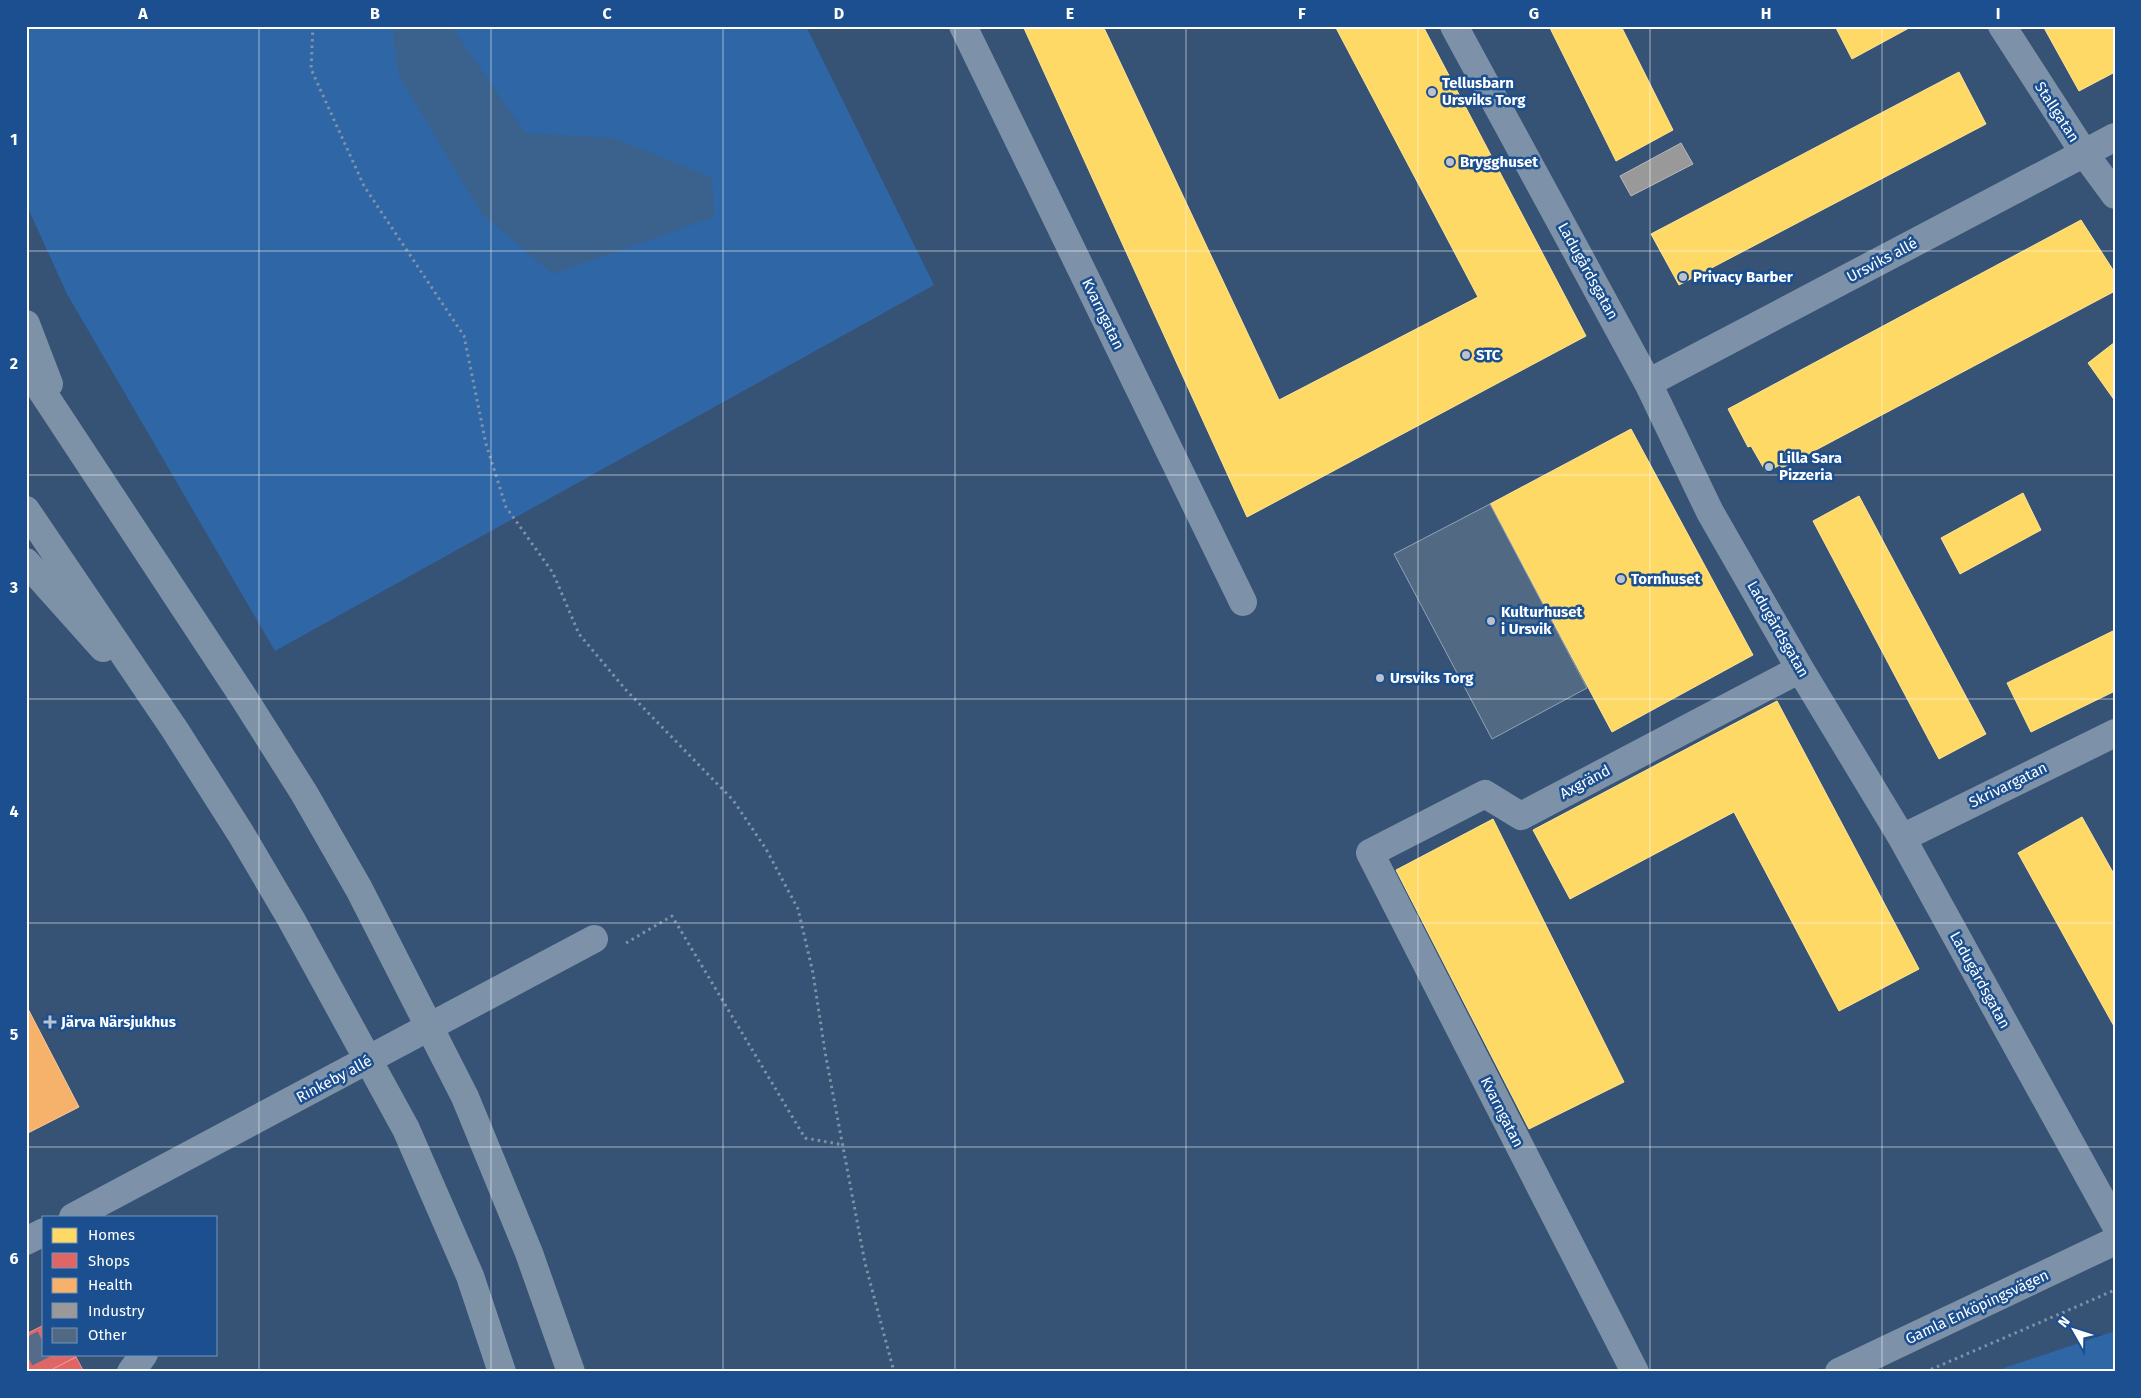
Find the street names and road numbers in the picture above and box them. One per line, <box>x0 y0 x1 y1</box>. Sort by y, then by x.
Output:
street label: Stallgatan <box>2031 78 2083 146</box>
street label: Ladugårdsgatan <box>1554 219 1622 323</box>
street label: Ursviks allé <box>1844 234 1920 286</box>
street label: Kvarngatan <box>1078 276 1128 352</box>
street label: Ladugårdsgatan <box>1743 578 1813 680</box>
street label: Skrivargatan <box>1966 758 2050 812</box>
street label: Axgränd <box>1557 761 1613 803</box>
street label: Ladugårdsgatan <box>1946 928 2014 1032</box>
street label: Rinkeby allé <box>293 1052 375 1106</box>
street label: Kvarngatan <box>1477 1074 1527 1150</box>
street label: Gamla Enköpingsvägen <box>1903 1266 2051 1348</box>

